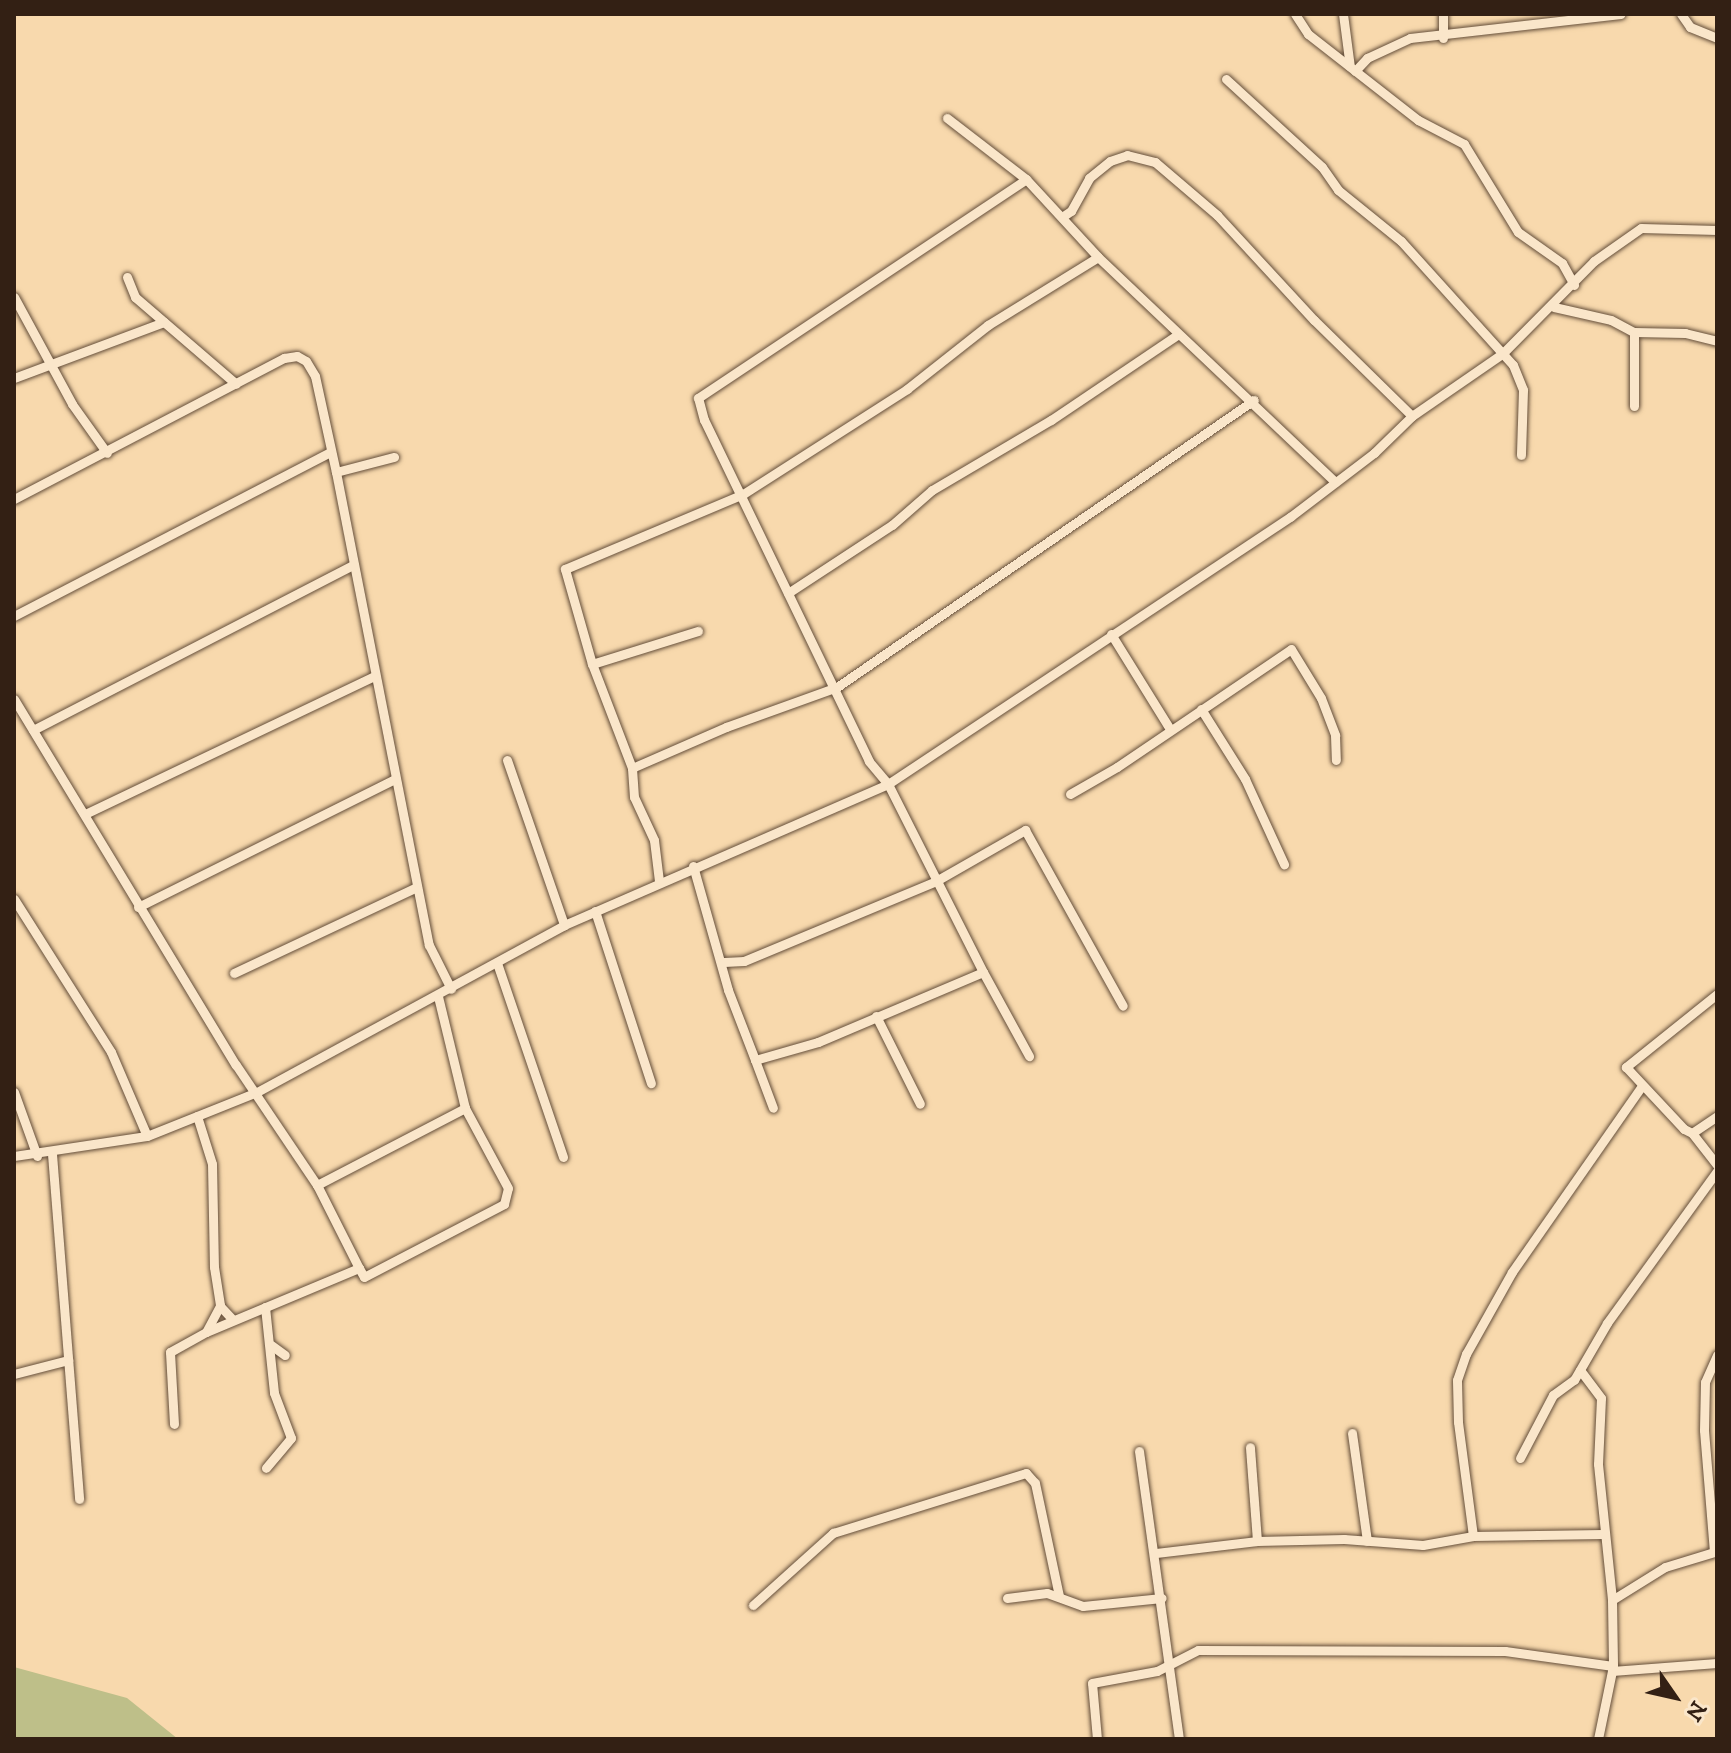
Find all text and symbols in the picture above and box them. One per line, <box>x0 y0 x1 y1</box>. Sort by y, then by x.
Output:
north arrow <box>1635 1657 1715 1737</box>
text: N <box>1679 1696 1712 1726</box>

